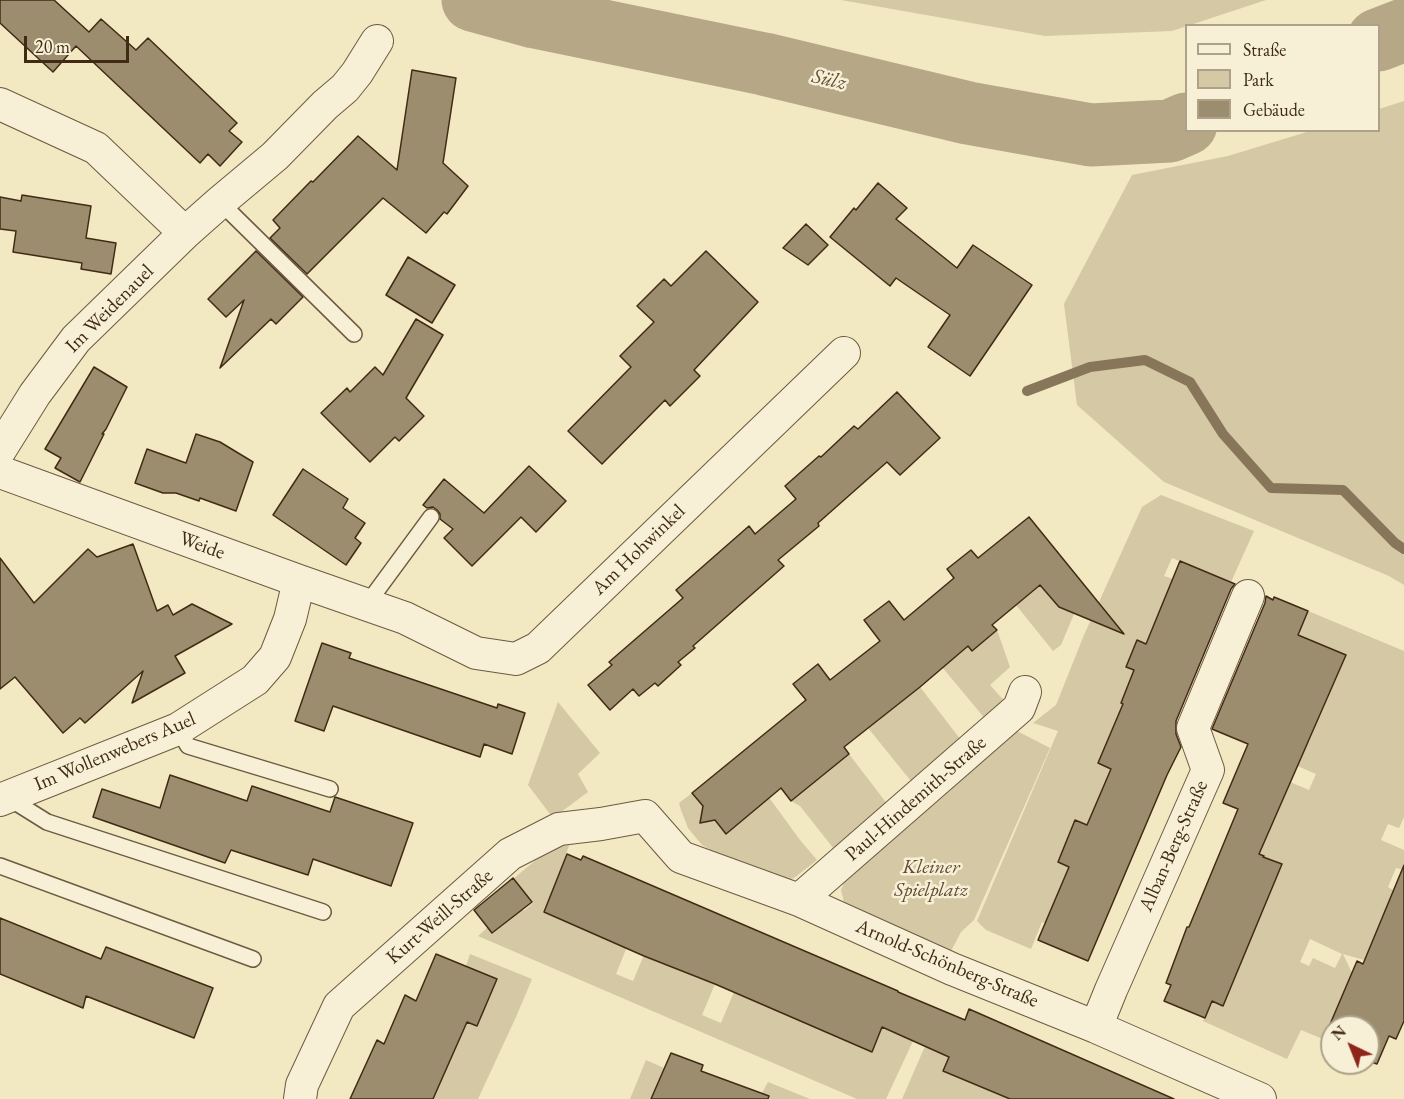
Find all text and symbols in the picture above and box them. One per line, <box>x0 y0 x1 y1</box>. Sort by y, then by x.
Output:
scale bar <box>27 24 132 62</box>
legend <box>1185 24 1380 132</box>
text: 20 m <box>35 35 70 58</box>
text: Straße <box>1243 38 1286 61</box>
water label: Sülz <box>809 64 849 96</box>
text: Park <box>1243 68 1274 91</box>
text: Gebäude <box>1243 98 1305 121</box>
street label: Im Weidenauel <box>61 260 159 358</box>
street label: Am Hohwinkel <box>587 500 691 600</box>
street label: Weide <box>176 527 228 565</box>
street label: Im Wollenwebers Auel <box>31 707 199 797</box>
street label: Paul-Hindemith-Straße <box>841 731 991 867</box>
street label: Alban-Berg-Straße <box>1134 777 1214 915</box>
park label: Kleiner Spielplatz <box>894 856 968 903</box>
street label: Kurt-Weill-Straße <box>382 864 498 970</box>
street label: Arnold-Schönberg-Straße <box>852 915 1042 1013</box>
north arrow <box>1320 1015 1380 1075</box>
text: N <box>1327 1021 1351 1045</box>

